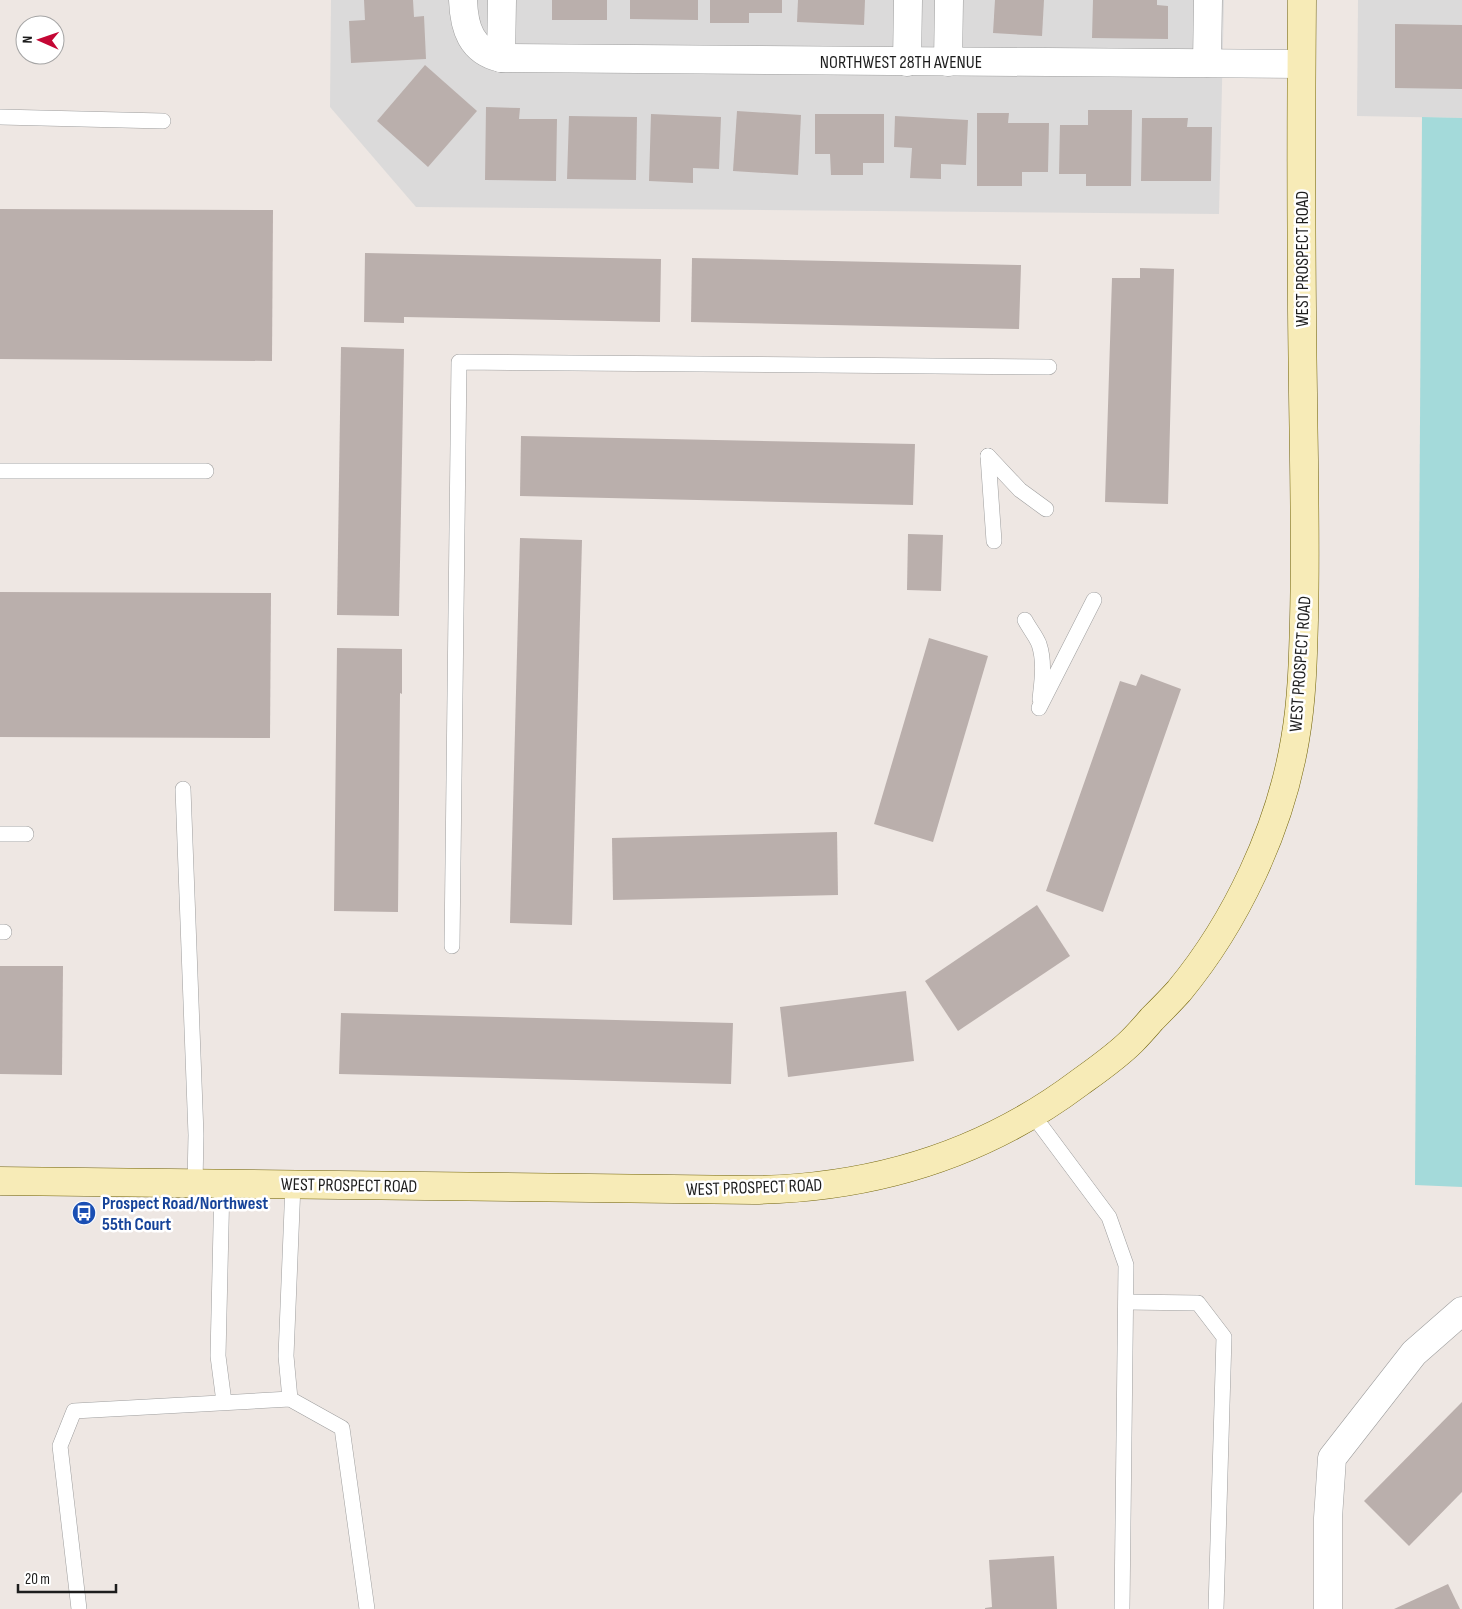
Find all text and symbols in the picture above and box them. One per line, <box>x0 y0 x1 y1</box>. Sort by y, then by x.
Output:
north arrow <box>15 15 65 65</box>
text: N <box>19 36 36 44</box>
street label: NORTHWEST 28TH AVENUE <box>820 52 982 73</box>
street label: WEST PROSPECT ROAD <box>1292 191 1313 327</box>
street label: WEST PROSPECT ROAD <box>1285 595 1316 733</box>
street label: WEST PROSPECT ROAD <box>281 1174 417 1197</box>
street label: WEST PROSPECT ROAD <box>686 1175 822 1200</box>
place label: Prospect Road/Northwest 55th Court <box>102 1193 268 1235</box>
bus stop icon: Prospect Road/Northwest 55th Court <box>71 1200 97 1226</box>
scale bar <box>18 1562 115 1594</box>
text: 20 m <box>25 1570 50 1589</box>

